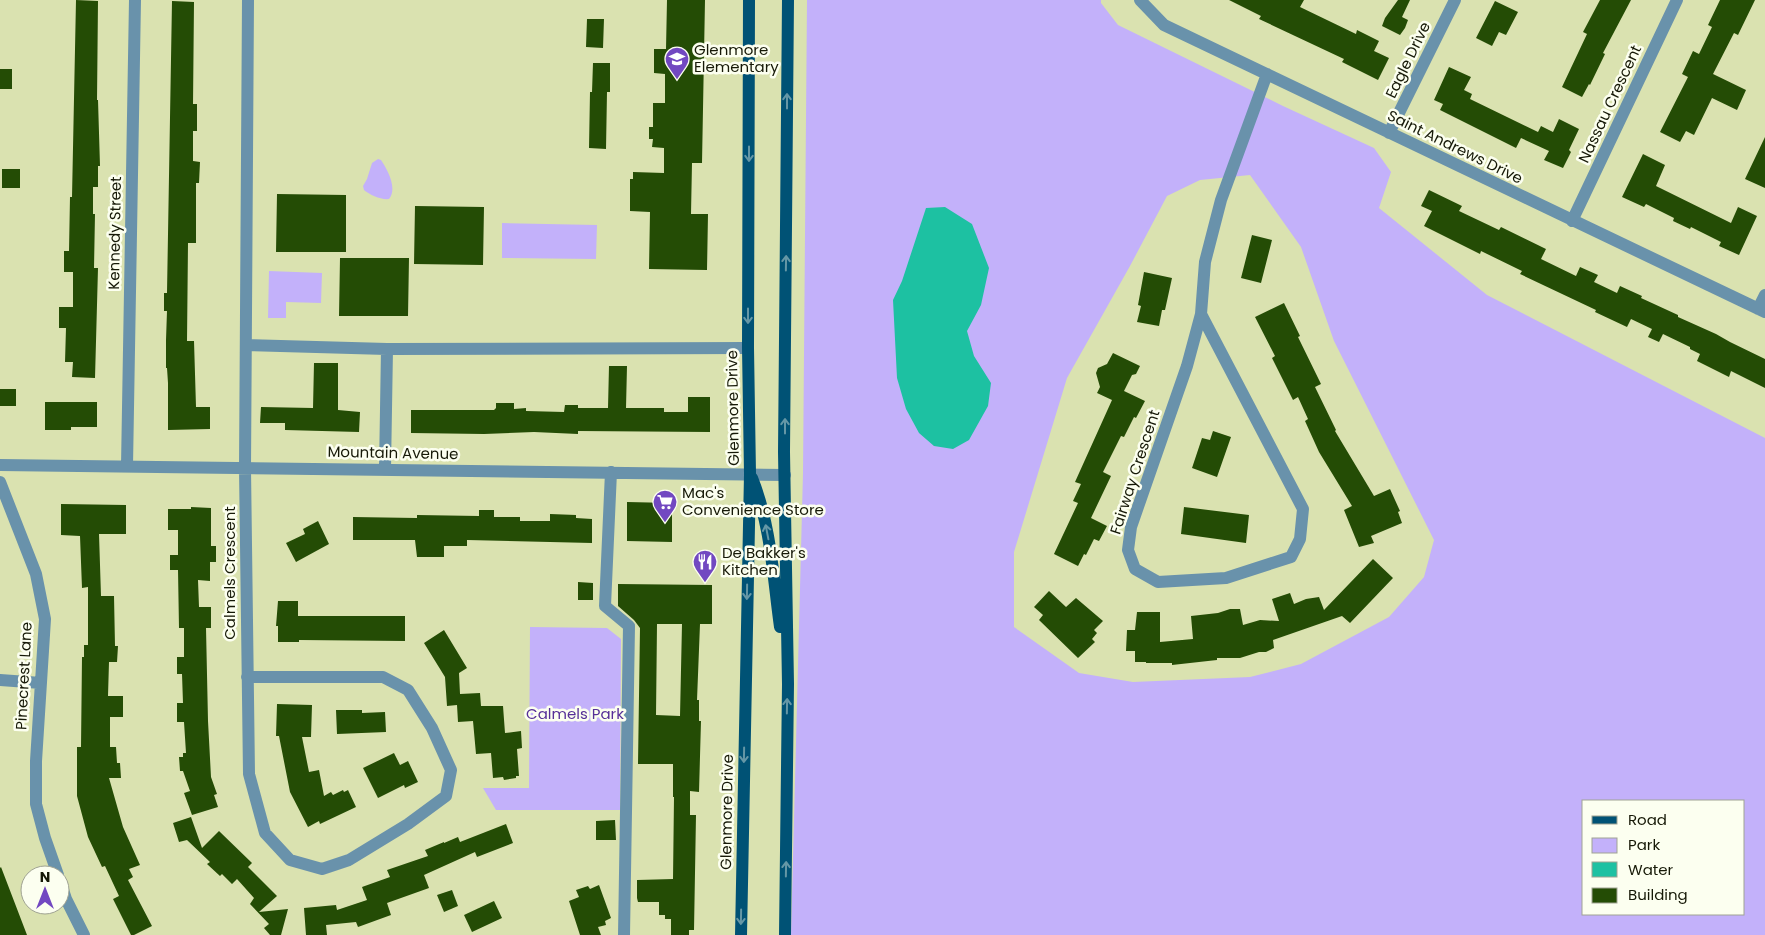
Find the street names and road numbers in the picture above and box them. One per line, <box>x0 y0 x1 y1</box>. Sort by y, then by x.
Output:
street label: Eagle Drive <box>1380 18 1435 101</box>
street label: Nassau Crescent <box>1573 41 1646 166</box>
street label: Saint Andrews Drive <box>1384 105 1526 188</box>
street label: Kennedy Street <box>103 176 126 290</box>
street label: Glenmore Drive <box>721 350 744 466</box>
street label: Fairway Crescent <box>1105 407 1165 537</box>
street label: Mountain Avenue <box>327 441 459 464</box>
street label: Calmels Crescent <box>219 506 240 640</box>
street label: Pinecrest Lane <box>10 621 37 730</box>
street label: Glenmore Drive <box>715 754 738 870</box>

